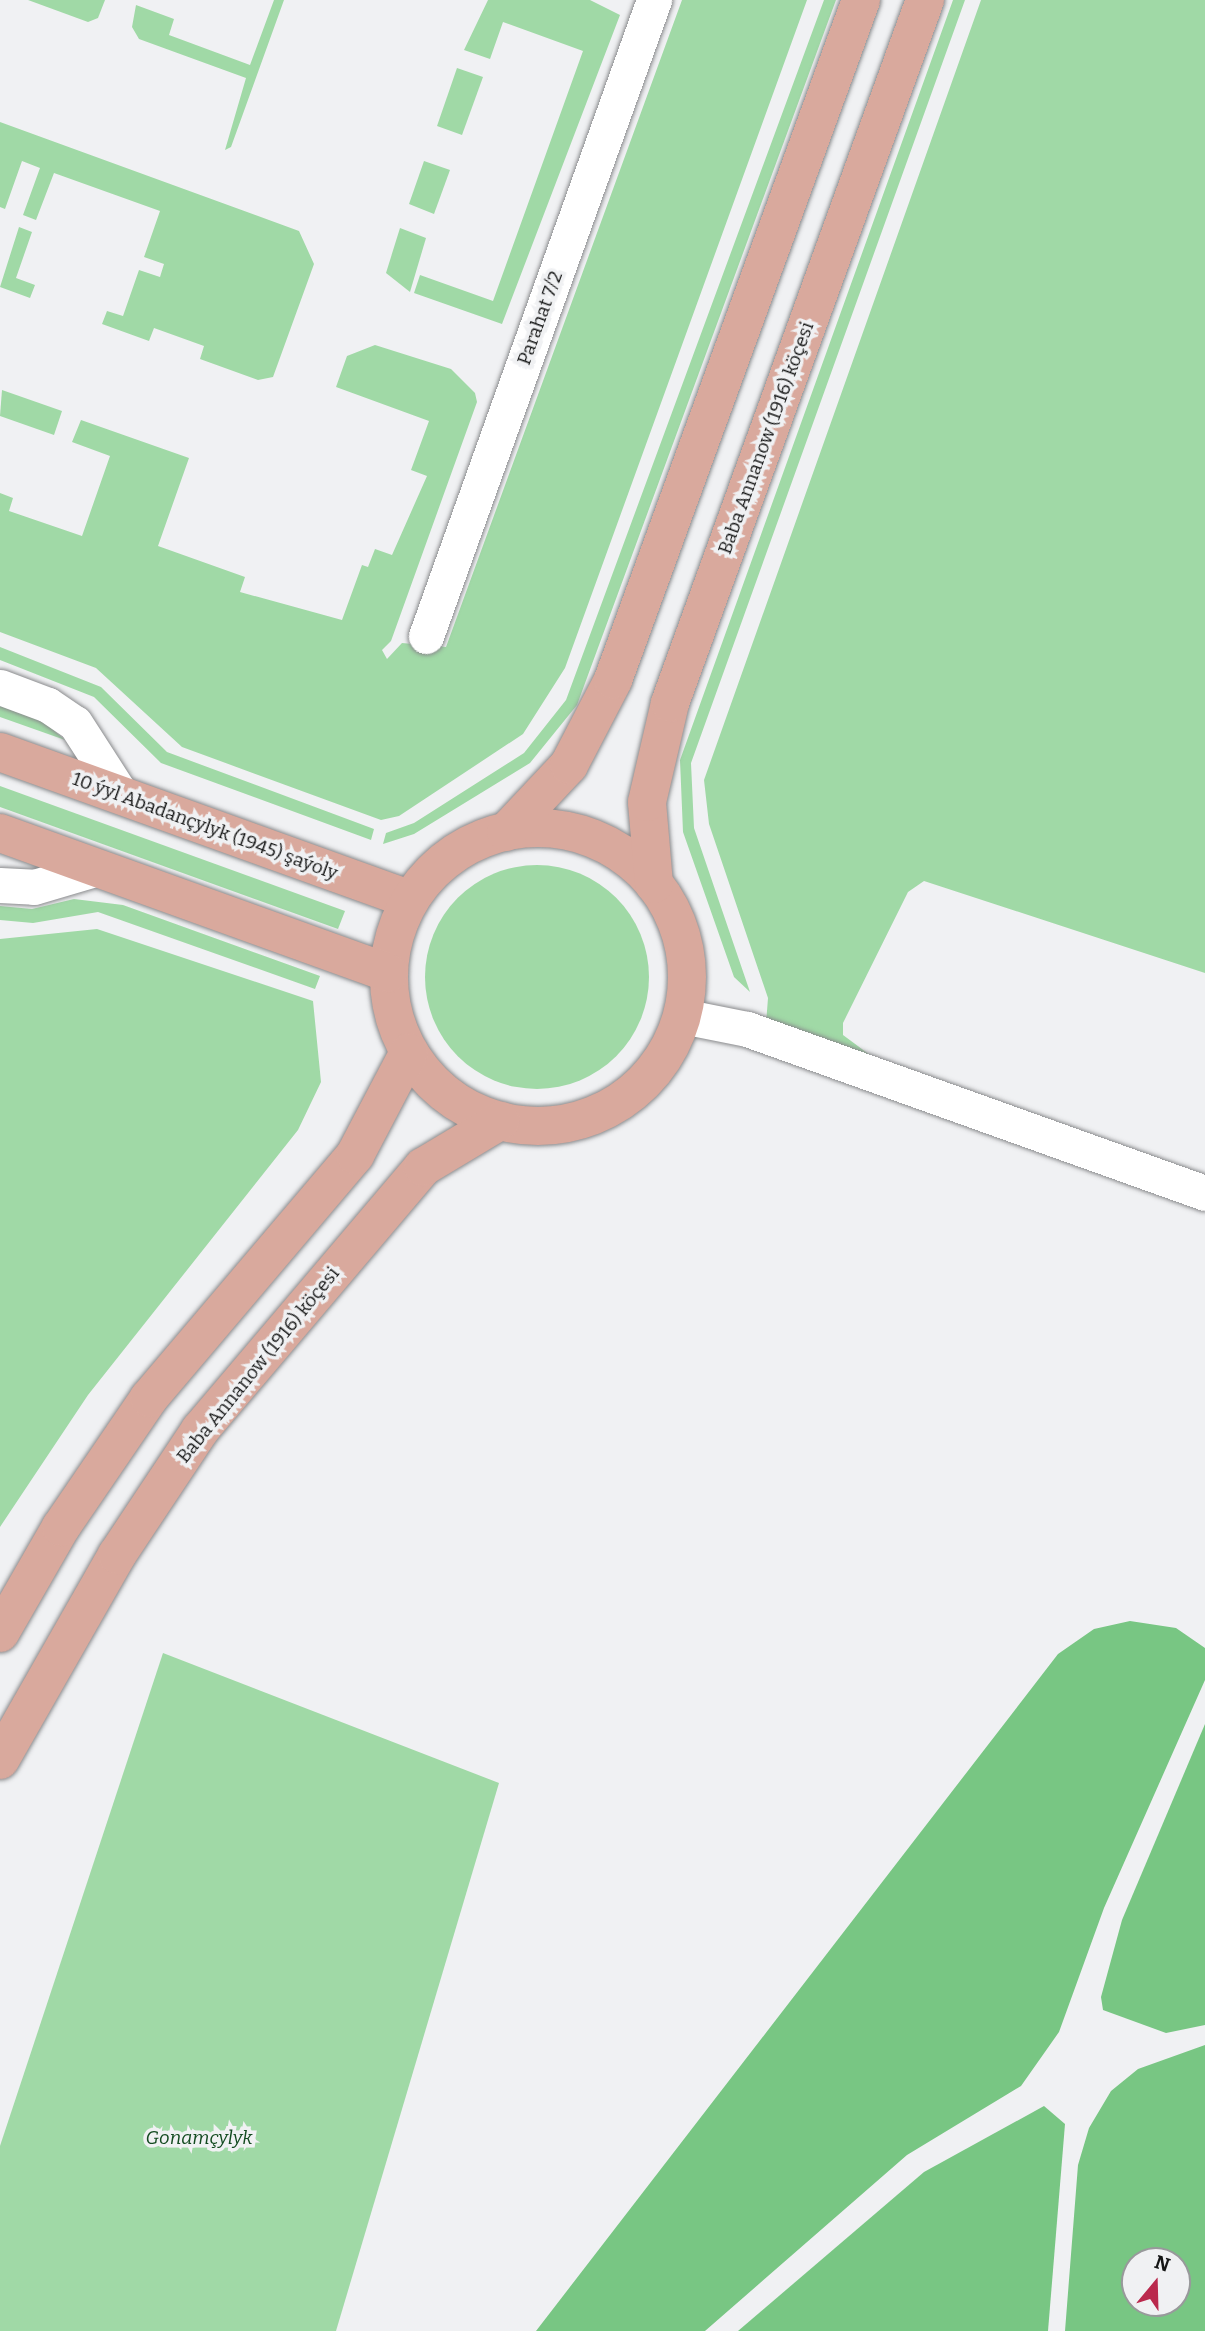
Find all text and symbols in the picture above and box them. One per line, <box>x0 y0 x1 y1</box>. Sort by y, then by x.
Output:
street label: Parahat 7/2 <box>512 268 568 368</box>
street label: Baba Annanow (1916) köçesi <box>713 319 819 557</box>
street label: 10 ýyl Abadançylyk (1945) şaýoly <box>69 767 341 885</box>
street label: Baba Annanow (1916) köçesi <box>172 1263 344 1467</box>
park label: Gonamçylyk <box>146 2127 252 2149</box>
north arrow <box>1121 2247 1191 2317</box>
text: N <box>1152 2250 1173 2277</box>

